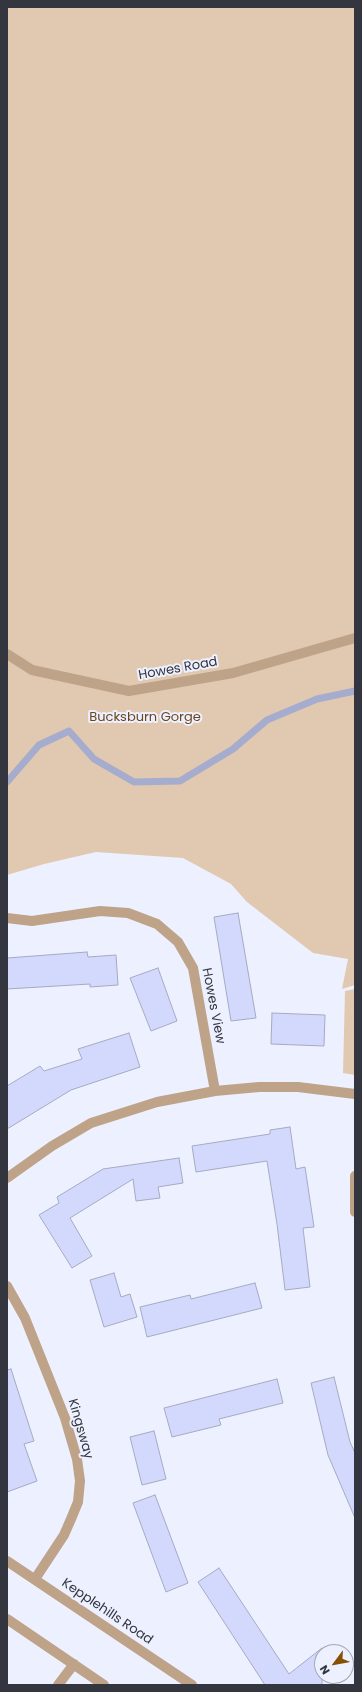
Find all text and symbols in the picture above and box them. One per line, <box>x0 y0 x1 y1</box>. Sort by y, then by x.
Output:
street label: Howes Road <box>137 654 219 684</box>
park label: Bucksburn Gorge <box>89 710 201 726</box>
street label: Howes View <box>198 967 228 1045</box>
street label: Kingsway <box>64 1397 96 1461</box>
street label: Kepplehills Road <box>58 1576 156 1648</box>
north arrow <box>314 1644 354 1684</box>
text: N <box>316 1662 334 1678</box>

